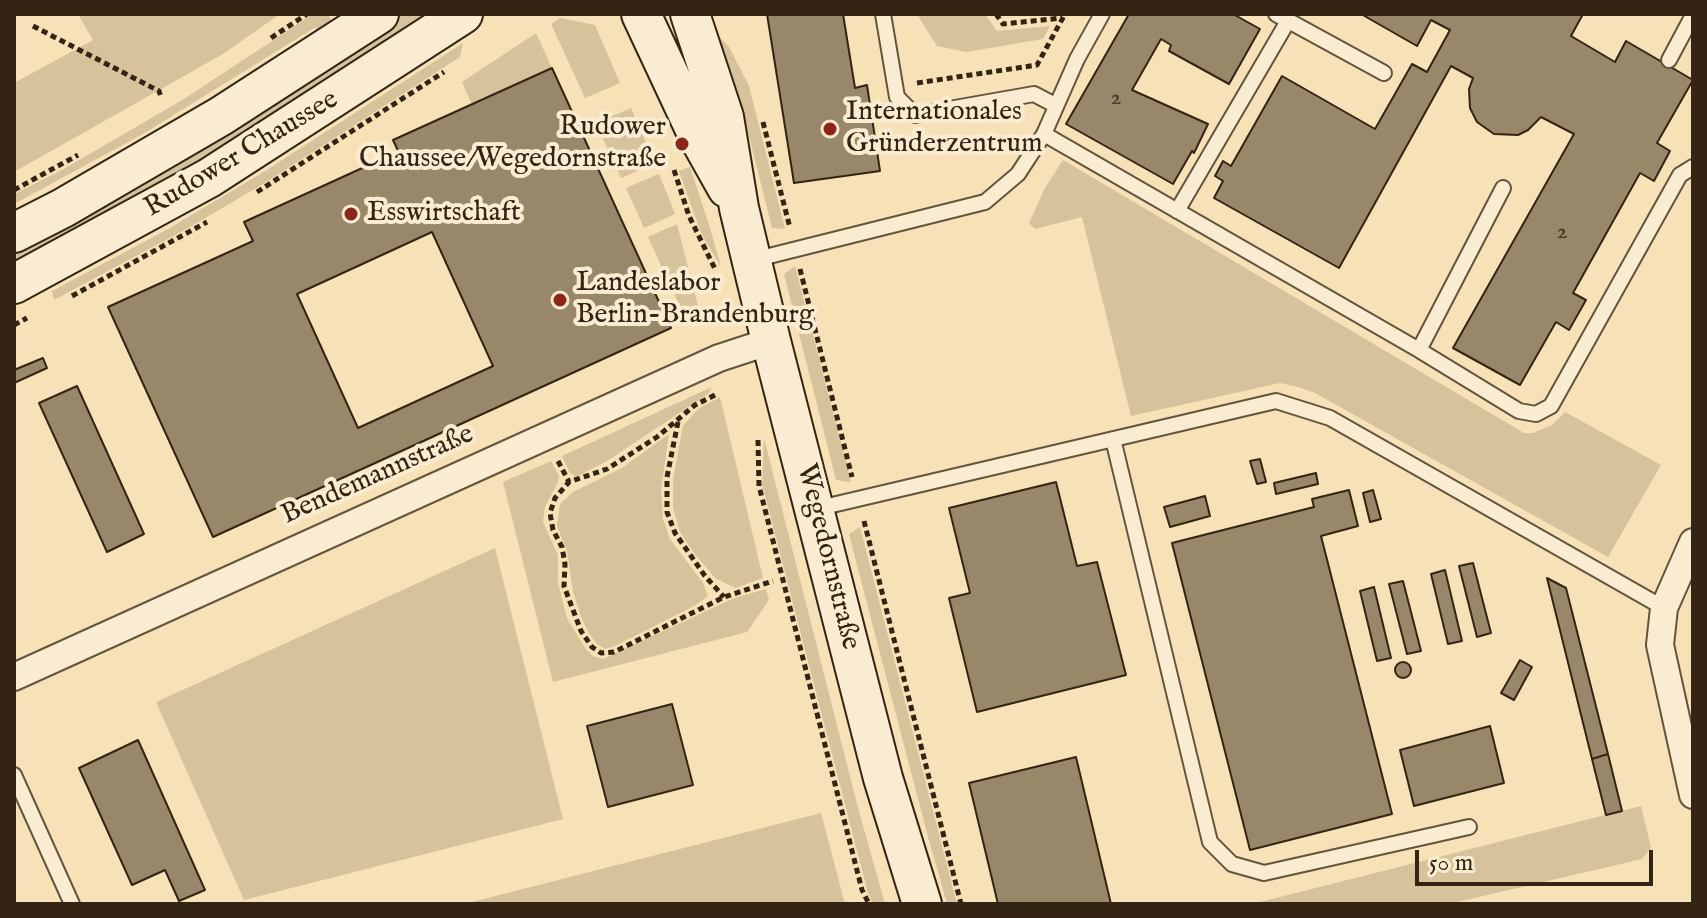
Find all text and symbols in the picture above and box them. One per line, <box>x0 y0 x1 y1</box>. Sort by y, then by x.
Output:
street label: Rudower Chaussee <box>139 84 345 226</box>
house number: 2 <box>1110 85 1122 113</box>
place label: Internationales Gründerzentrum <box>846 96 1043 162</box>
place label: Rudower Chaussee/Wegedornstraße <box>359 111 666 177</box>
marker: Internationales Gründerzentrum <box>821 120 839 138</box>
marker: Rudower Chaussee/Wegedornstraße <box>673 135 691 153</box>
place label: Esswirtschaft <box>367 197 520 231</box>
marker: Esswirtschaft <box>342 205 360 223</box>
house number: 2 <box>1556 219 1568 247</box>
place label: Landeslabor Berlin-Brandenburg <box>576 267 814 333</box>
marker: Landeslabor Berlin-Brandenburg <box>551 291 569 309</box>
street label: Bendemannstraße <box>277 419 479 533</box>
street label: Wegedornstraße <box>788 461 866 653</box>
scale bar <box>1419 834 1657 884</box>
text: 50 m <box>1429 848 1473 879</box>

